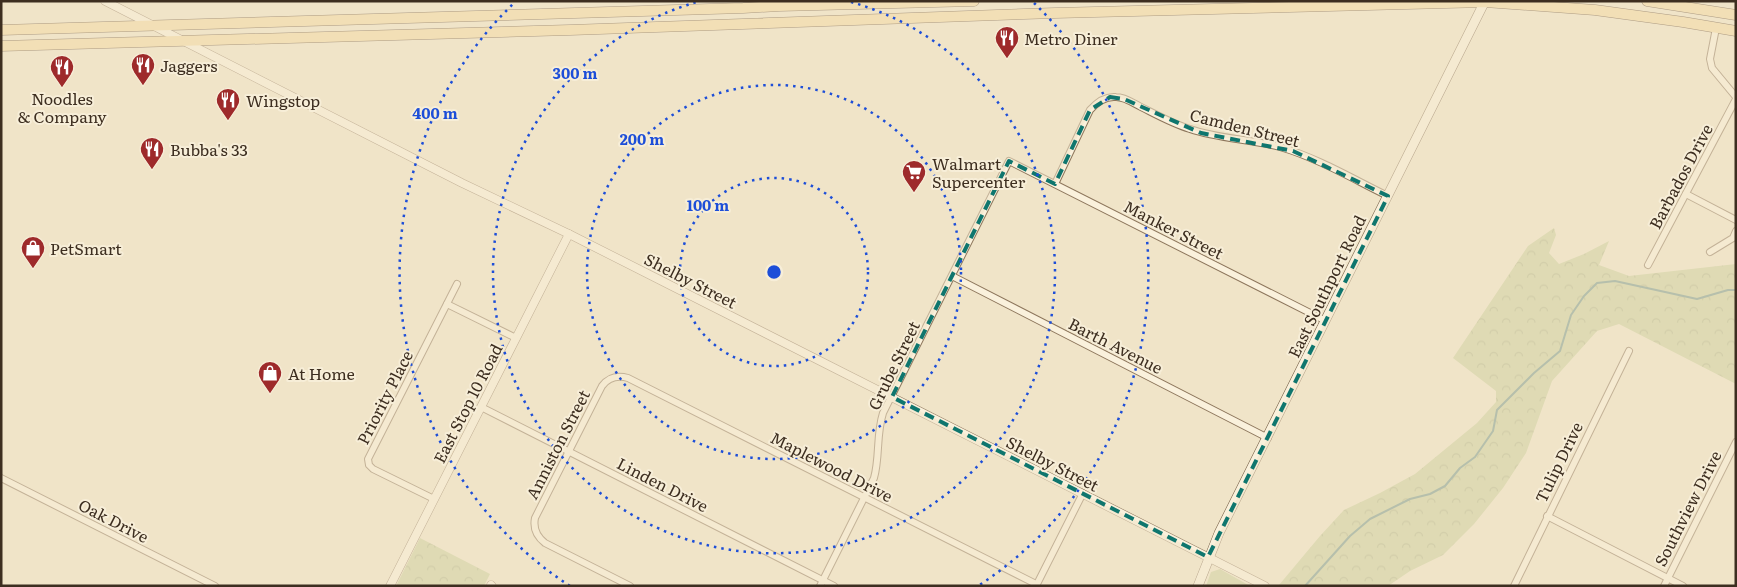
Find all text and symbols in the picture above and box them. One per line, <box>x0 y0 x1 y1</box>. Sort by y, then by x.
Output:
restaurant icon: Metro Diner <box>994 25 1020 59</box>
place label: Metro Diner <box>1024 26 1118 50</box>
restaurant icon: Jaggers <box>130 52 156 86</box>
place label: Jaggers <box>160 53 217 77</box>
restaurant icon: Noodles & Company <box>49 54 75 88</box>
text: 300 m <box>553 61 597 84</box>
place label: Noodles & Company <box>17 86 107 128</box>
restaurant icon: Wingstop <box>215 87 241 121</box>
place label: Wingstop <box>246 88 320 112</box>
text: 400 m <box>412 101 458 124</box>
street label: Camden Street <box>1188 102 1303 152</box>
street label: Barbados Drive <box>1642 119 1718 233</box>
text: 200 m <box>620 127 664 150</box>
restaurant icon: Bubba's 33 <box>139 136 165 170</box>
place label: Bubba's 33 <box>170 137 248 161</box>
place label: Walmart Supercenter <box>932 151 1026 193</box>
supermarket icon: Walmart Supercenter <box>901 159 927 193</box>
text: 100 m <box>687 193 729 216</box>
street label: Manker Street <box>1120 194 1229 265</box>
street label: East Southport Road <box>1281 210 1371 361</box>
shop icon: PetSmart <box>20 235 46 269</box>
place label: PetSmart <box>50 236 122 260</box>
street label: Shelby Street <box>640 246 742 314</box>
centre of rings <box>765 263 783 281</box>
street label: Barth Avenue <box>1065 311 1167 379</box>
street label: Grube Street <box>861 316 925 414</box>
street label: East Stop 10 Road <box>427 339 508 467</box>
street label: Priority Place <box>350 346 418 448</box>
shop icon: At Home <box>257 360 283 394</box>
place label: At Home <box>288 361 355 385</box>
street label: Anniston Street <box>519 385 595 503</box>
street label: Tulip Drive <box>1528 417 1588 507</box>
street label: Maplewood Drive <box>767 425 897 507</box>
street label: Shelby Street <box>1002 429 1104 497</box>
street label: Southview Drive <box>1648 446 1726 570</box>
street label: Linden Drive <box>613 451 713 517</box>
street label: Oak Drive <box>75 492 153 548</box>

